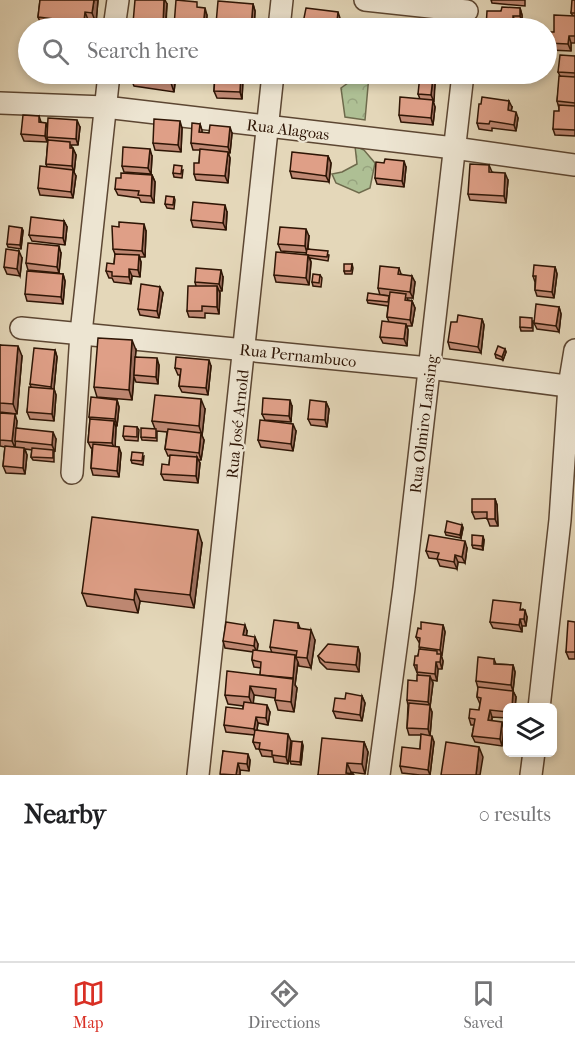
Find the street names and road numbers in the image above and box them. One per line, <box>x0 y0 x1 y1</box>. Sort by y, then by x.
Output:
street label: Rua Alagoas <box>245 115 331 144</box>
street label: Rua Pernambuco <box>238 340 357 371</box>
street label: Rua Olmiro Lansing <box>406 353 441 494</box>
street label: Rua José Arnold <box>222 368 253 480</box>

